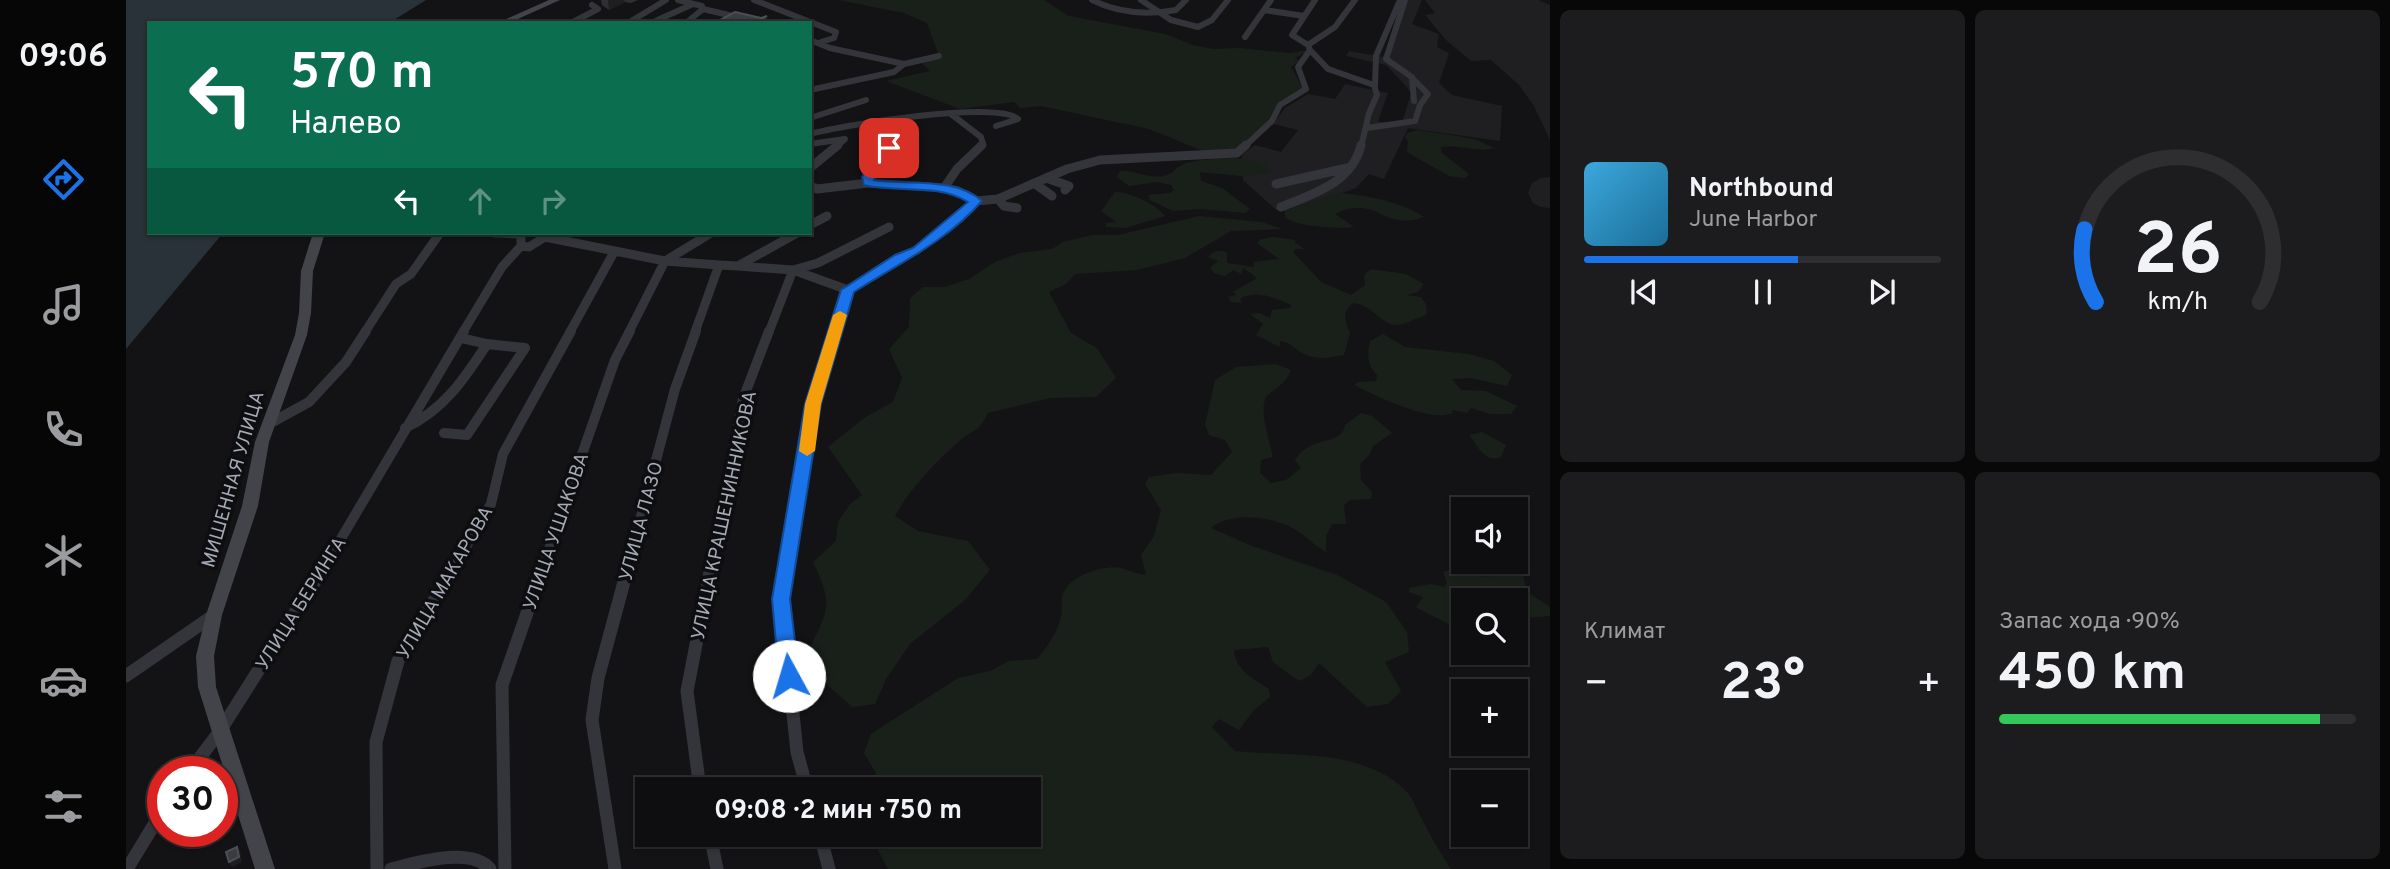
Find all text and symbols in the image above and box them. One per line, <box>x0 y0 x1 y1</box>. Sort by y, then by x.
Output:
text: 09:06 <box>18 38 108 78</box>
text: 570 m <box>290 44 434 106</box>
icon: left <box>175 49 266 140</box>
text: Налево <box>290 105 402 145</box>
pin <box>859 118 919 178</box>
icon: arrive <box>870 129 908 167</box>
icon: directions <box>39 155 88 204</box>
text: Northbound <box>1689 173 1834 206</box>
icon: left <box>388 182 426 220</box>
icon: ahead <box>461 182 499 220</box>
icon: right <box>534 182 572 220</box>
text: June Harbor <box>1689 206 1817 235</box>
text: 26 <box>2133 209 2222 301</box>
icon: previous <box>1625 273 1663 311</box>
icon: pause <box>1744 273 1782 311</box>
icon: next <box>1863 273 1901 311</box>
icon: music <box>39 280 88 329</box>
text: km/h <box>2147 287 2208 319</box>
street label: МИШЕННАЯ УЛИЦА <box>197 388 271 571</box>
street label: УЛИЦА КРАШЕНИННИКОВА <box>687 389 763 642</box>
icon: phone <box>39 405 88 454</box>
street label: УЛИЦА УШАКОВА <box>519 450 595 614</box>
street label: УЛИЦА ЛАЗО <box>614 459 669 584</box>
map controls <box>1451 497 1528 847</box>
button: sound <box>1451 497 1528 574</box>
street label: УЛИЦА МАКАРОВА <box>392 502 499 664</box>
icon: climate <box>39 531 88 580</box>
street label: УЛИЦА БЕРИНГА <box>251 533 352 675</box>
button: search <box>1451 588 1528 665</box>
text: Запас хода · 90% <box>1999 608 2180 637</box>
text: Климат <box>1584 618 1665 647</box>
position arrow <box>752 639 826 713</box>
text: 450 km <box>1999 642 2186 708</box>
text: 23° <box>1720 652 1805 718</box>
icon: car <box>39 656 88 705</box>
text: − <box>1584 661 1609 710</box>
text: + <box>1916 661 1941 710</box>
button: + <box>1451 679 1528 756</box>
speed limit sign: 30 <box>147 756 238 847</box>
button: − <box>1451 770 1528 847</box>
icon: filters <box>39 782 88 831</box>
text: 09:08 · 2 мин · 750 m <box>714 795 962 828</box>

